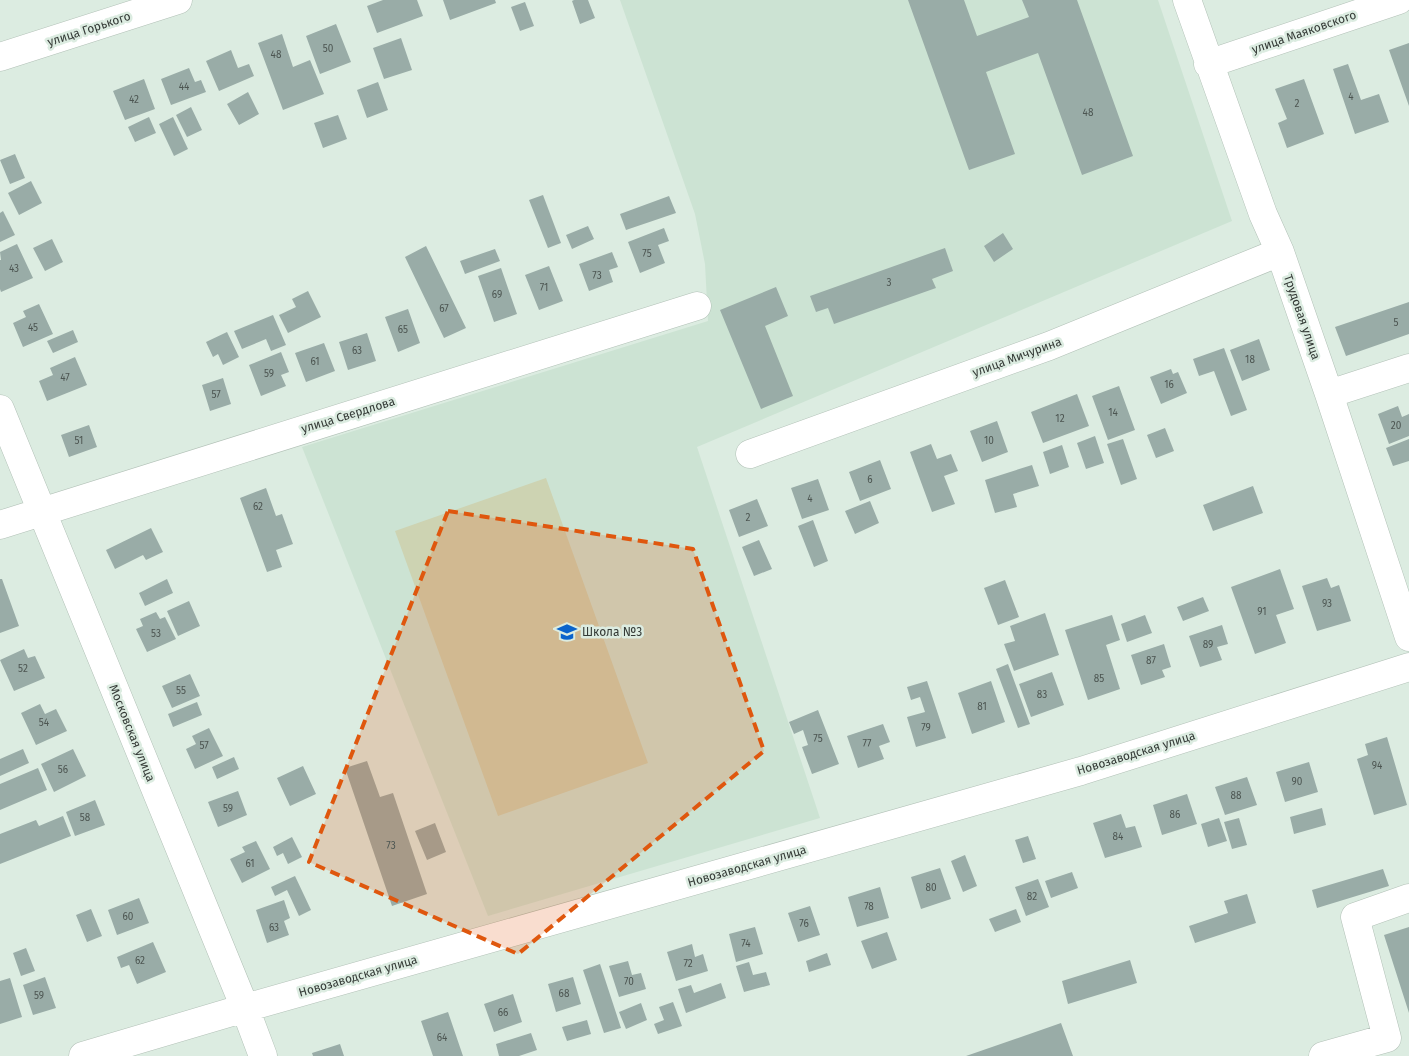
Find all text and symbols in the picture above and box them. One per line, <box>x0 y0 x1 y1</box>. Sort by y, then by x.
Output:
street label: улица Маяковского <box>1250 8 1358 56</box>
street label: улица Горького <box>46 9 132 49</box>
house number: 50 <box>323 43 334 55</box>
house number: 48 <box>271 49 282 61</box>
house number: 44 <box>179 81 190 93</box>
house number: 4 <box>1348 91 1354 103</box>
house number: 42 <box>129 94 139 106</box>
house number: 2 <box>1295 98 1300 110</box>
house number: 48 <box>1083 107 1094 119</box>
house number: 75 <box>642 248 652 260</box>
house number: 43 <box>9 263 19 275</box>
house number: 73 <box>592 270 602 282</box>
street label: Трудовая улица <box>1281 273 1323 361</box>
house number: 3 <box>887 277 892 289</box>
house number: 71 <box>540 282 548 294</box>
house number: 69 <box>492 289 502 301</box>
house number: 67 <box>439 303 449 315</box>
house number: 5 <box>1393 317 1399 329</box>
house number: 45 <box>28 322 38 334</box>
house number: 65 <box>398 324 408 336</box>
street label: улица Мичурина <box>971 334 1063 380</box>
house number: 63 <box>352 345 362 357</box>
house number: 18 <box>1245 354 1255 366</box>
house number: 61 <box>310 356 320 368</box>
house number: 59 <box>264 368 274 380</box>
house number: 47 <box>60 372 70 384</box>
house number: 16 <box>1164 379 1174 391</box>
house number: 57 <box>211 389 221 401</box>
street label: улица Свердлова <box>299 394 397 436</box>
house number: 14 <box>1108 407 1119 419</box>
house number: 12 <box>1055 413 1065 425</box>
house number: 20 <box>1391 420 1402 432</box>
house number: 51 <box>75 435 83 447</box>
house number: 10 <box>984 435 994 447</box>
house number: 6 <box>867 474 873 486</box>
house number: 4 <box>807 493 813 505</box>
house number: 62 <box>253 501 263 513</box>
house number: 2 <box>746 512 751 524</box>
house number: 93 <box>1322 598 1332 610</box>
house number: 91 <box>1257 606 1267 618</box>
school or university icon: Школа №3 <box>556 621 578 643</box>
place label: Школа №3 <box>582 625 642 639</box>
house number: 53 <box>151 628 161 640</box>
house number: 89 <box>1203 639 1213 651</box>
house number: 87 <box>1146 655 1156 667</box>
house number: 52 <box>18 663 28 675</box>
house number: 85 <box>1094 673 1104 685</box>
street label: Московская улица <box>106 682 158 784</box>
house number: 55 <box>176 685 186 697</box>
house number: 83 <box>1037 689 1047 701</box>
house number: 81 <box>977 701 987 713</box>
house number: 54 <box>39 717 50 729</box>
house number: 79 <box>921 722 931 734</box>
street label: Новозаводская улица <box>1075 728 1197 778</box>
house number: 75 <box>813 733 823 745</box>
house number: 77 <box>863 738 872 750</box>
house number: 57 <box>199 740 209 752</box>
house number: 94 <box>1372 760 1383 772</box>
house number: 56 <box>58 764 68 776</box>
house number: 90 <box>1292 776 1303 788</box>
house number: 88 <box>1230 790 1242 802</box>
house number: 59 <box>223 803 233 815</box>
house number: 86 <box>1170 809 1180 821</box>
house number: 58 <box>80 812 91 824</box>
house number: 84 <box>1113 831 1124 843</box>
house number: 73 <box>386 840 396 852</box>
street label: Новозаводская улица <box>686 842 808 890</box>
house number: 61 <box>245 858 255 870</box>
house number: 80 <box>925 882 937 894</box>
house number: 82 <box>1027 891 1037 903</box>
house number: 78 <box>864 901 874 913</box>
house number: 60 <box>123 911 134 923</box>
house number: 76 <box>799 918 809 930</box>
house number: 63 <box>269 922 279 934</box>
house number: 74 <box>741 938 751 950</box>
street label: Новозаводская улица <box>297 952 419 1000</box>
house number: 62 <box>135 955 145 967</box>
house number: 72 <box>683 958 693 970</box>
house number: 70 <box>624 976 634 988</box>
house number: 68 <box>559 988 570 1000</box>
house number: 59 <box>34 990 44 1002</box>
house number: 66 <box>498 1007 508 1019</box>
house number: 64 <box>437 1032 448 1044</box>

